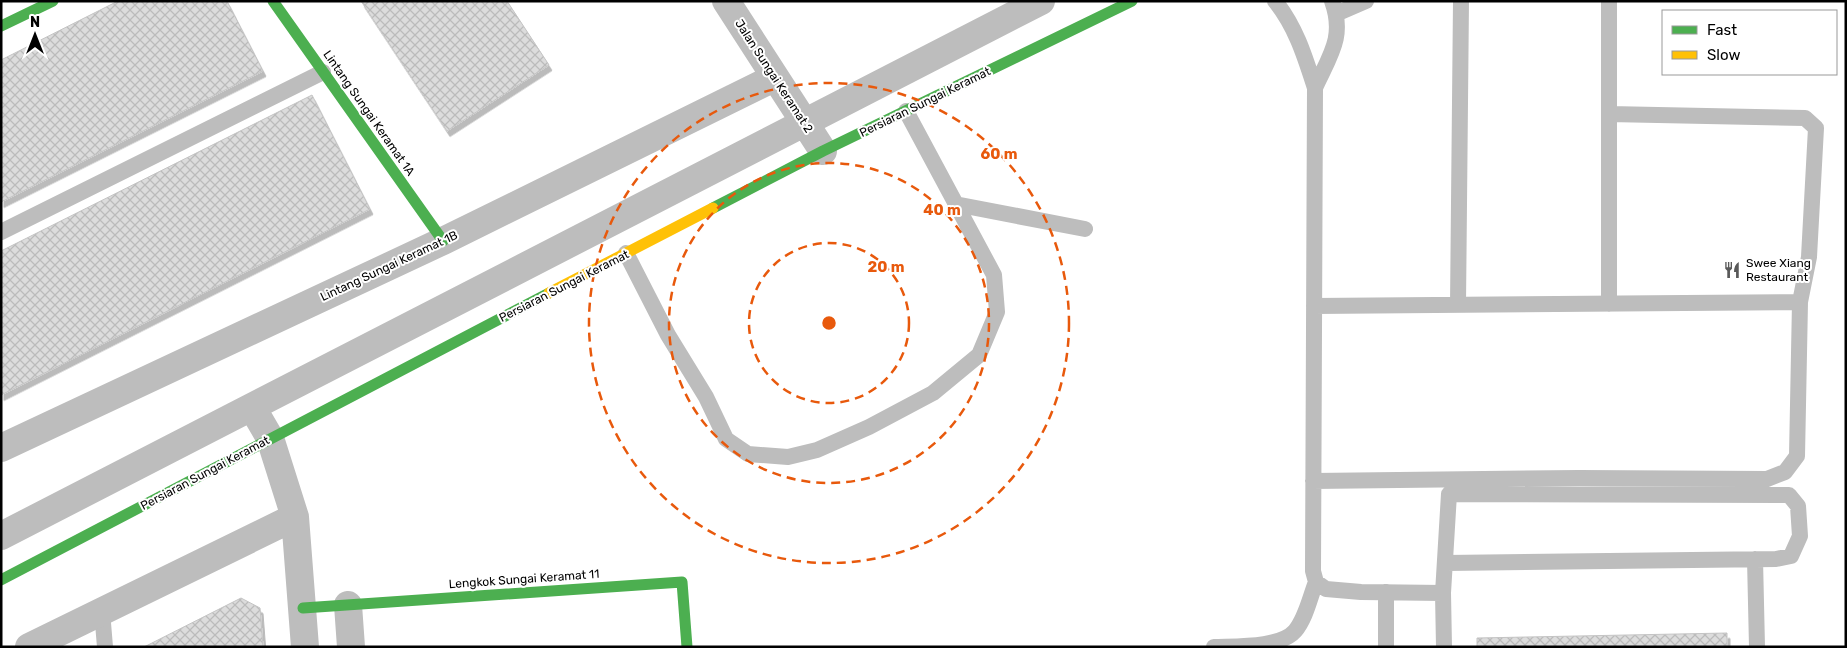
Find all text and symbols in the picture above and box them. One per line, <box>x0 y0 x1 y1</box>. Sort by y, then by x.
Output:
north arrow <box>10 10 60 60</box>
legend <box>1662 10 1837 75</box>
text: N <box>30 14 40 31</box>
street label: Jalan Sungai Keramat 2 <box>732 17 816 135</box>
text: Fast <box>1707 21 1737 39</box>
text: Slow <box>1707 46 1740 64</box>
street label: Lintang Sungai Keramat 1A <box>320 48 418 178</box>
street label: Persiaran Sungai Keramat <box>857 64 993 140</box>
text: 60 m <box>981 145 1017 163</box>
text: 40 m <box>923 201 961 219</box>
street label: Lintang Sungai Keramat 1B <box>318 228 460 304</box>
street label: Persiaran Sungai Keramat <box>497 247 632 325</box>
place label: Swee Xiang Restaurant <box>1746 256 1811 284</box>
text: 20 m <box>868 258 904 276</box>
restaurant icon: Swee Xiang Restaurant <box>1722 260 1742 280</box>
centre of rings <box>820 314 838 332</box>
street label: Persiaran Sungai Keramat <box>138 433 272 513</box>
street label: Lengkok Sungai Keramat 11 <box>448 567 600 591</box>

